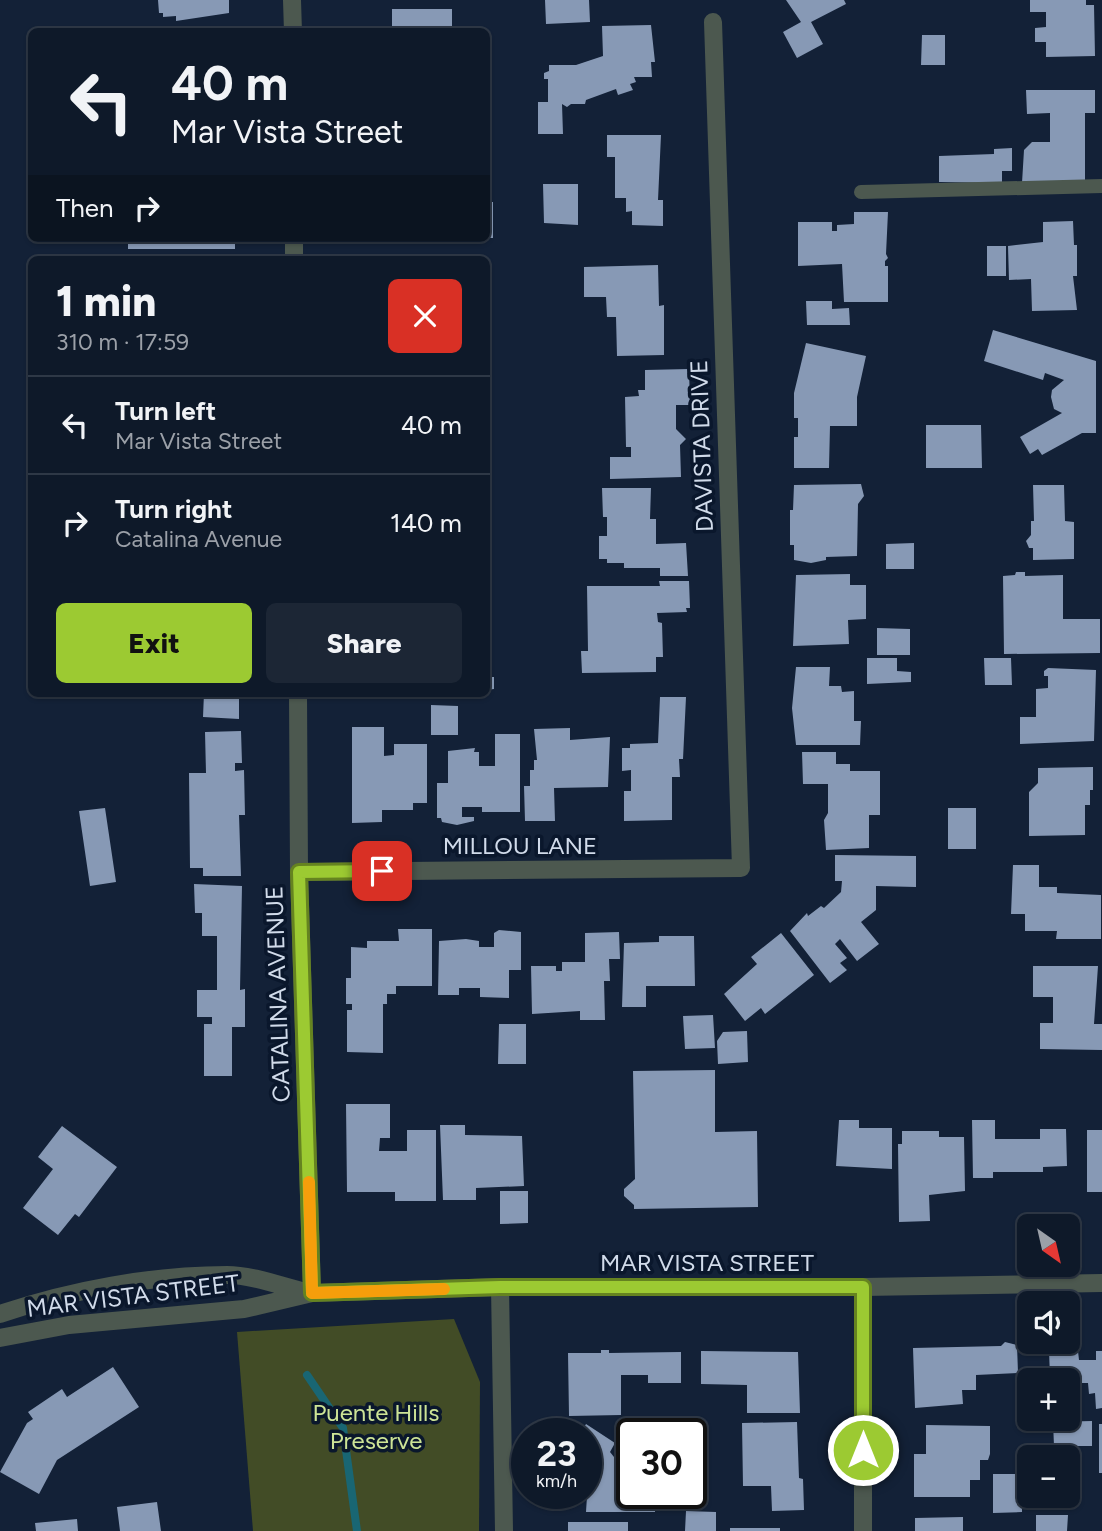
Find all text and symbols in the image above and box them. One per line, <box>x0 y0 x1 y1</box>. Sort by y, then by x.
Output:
text: 40 m <box>171 53 288 112</box>
icon: left <box>56 56 147 147</box>
text: Mar Vista Street <box>171 113 403 151</box>
icon: right <box>128 189 166 227</box>
text: Then <box>56 192 114 224</box>
text: 1 min <box>56 276 156 327</box>
button: close <box>388 279 462 353</box>
text: 310 m · 17:59 <box>56 328 189 356</box>
street label: DAVISTA DRIVE <box>684 359 719 533</box>
text: Turn left <box>115 395 216 427</box>
icon: left <box>56 406 94 444</box>
text: 40 m <box>401 409 462 441</box>
text: Mar Vista Street <box>115 427 282 455</box>
text: Turn right <box>115 493 232 525</box>
icon: right <box>56 504 94 542</box>
text: 140 m <box>390 507 462 539</box>
text: Catalina Avenue <box>115 525 282 553</box>
button: Exit <box>56 603 252 683</box>
button: Share <box>266 603 462 683</box>
street label: MILLOU LANE <box>443 831 597 860</box>
pin <box>352 841 412 901</box>
icon: arrive <box>363 852 401 890</box>
street label: CATALINA AVENUE <box>259 885 296 1103</box>
north arrow <box>1017 1214 1080 1278</box>
map controls <box>1017 1214 1080 1508</box>
street label: MAR VISTA STREET <box>600 1248 814 1277</box>
street label: MAR VISTA STREET <box>25 1268 241 1323</box>
button: sound <box>1017 1291 1080 1354</box>
button: + <box>1017 1368 1080 1431</box>
park label: Puente Hills Preserve <box>312 1398 440 1455</box>
position arrow <box>826 1413 900 1487</box>
speed limit sign: 30 <box>616 1418 707 1509</box>
text: 23 <box>537 1433 576 1475</box>
button: − <box>1017 1445 1080 1508</box>
text: km/h <box>536 1470 577 1492</box>

